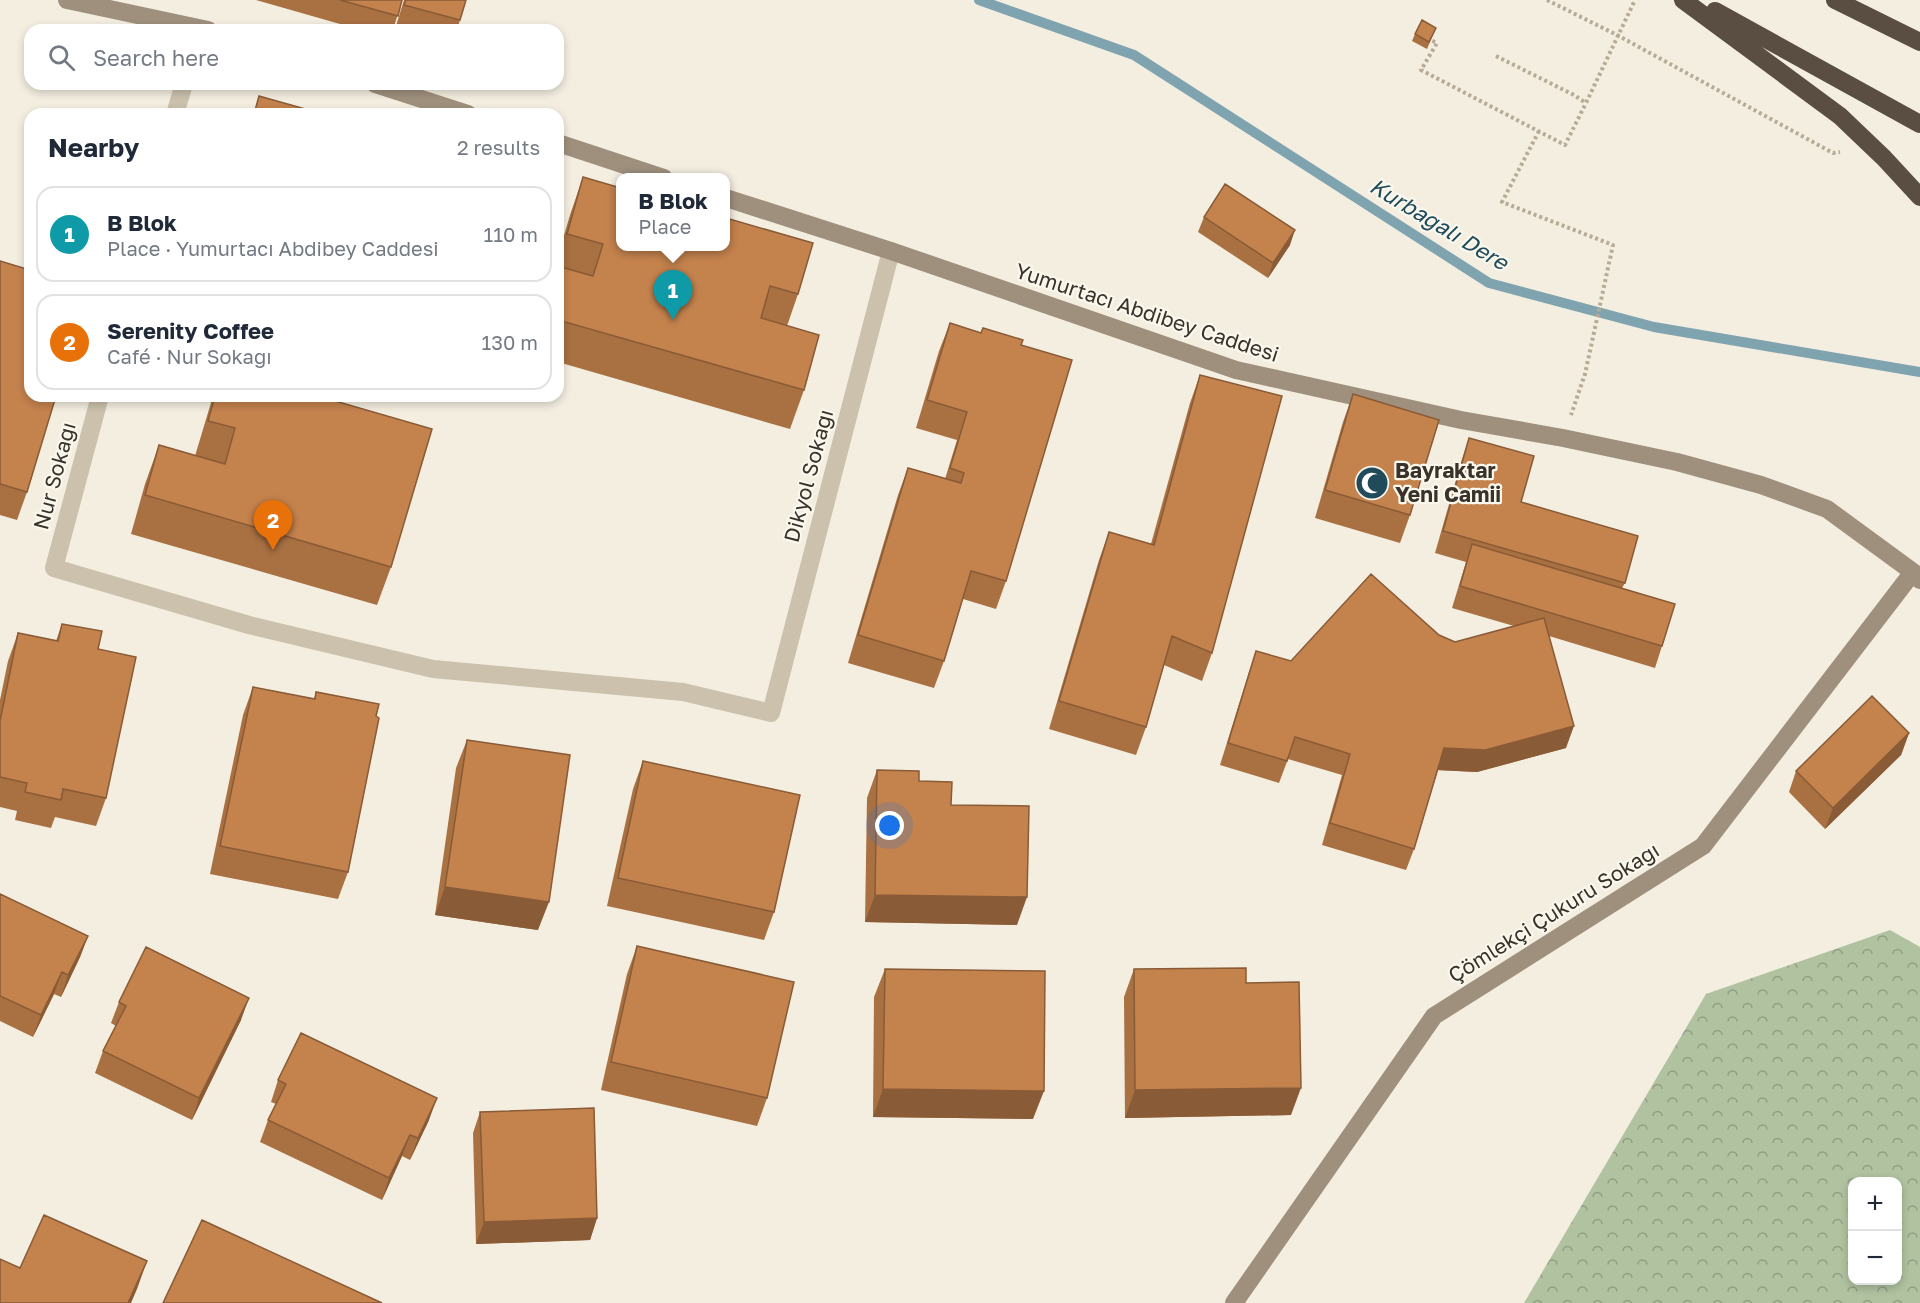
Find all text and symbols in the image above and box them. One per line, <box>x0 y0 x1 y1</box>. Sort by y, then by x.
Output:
search box <box>24 24 564 90</box>
icon: search <box>45 41 78 74</box>
text: Search here <box>93 44 219 71</box>
text: Nearby <box>48 132 139 163</box>
text: 2 results <box>457 135 540 159</box>
water label: Kurbağalı Dere <box>1365 172 1515 277</box>
popup <box>616 173 730 251</box>
text: B Blok <box>638 187 708 214</box>
text: B Blok <box>107 209 177 236</box>
text: Place <box>638 214 691 238</box>
text: 1 <box>64 222 75 246</box>
text: 110 m <box>484 222 538 246</box>
text: Place · Yumurtacı Abdibey Caddesi <box>107 236 439 260</box>
street label: Yumurtacı Abdibey Caddesi <box>1012 257 1282 367</box>
pin: 1 <box>654 270 692 320</box>
text: Serenity Coffee <box>107 317 274 344</box>
text: 2 <box>63 330 76 354</box>
text: 130 m <box>482 330 538 354</box>
text: Café · Nur Sokağı <box>107 344 272 368</box>
street label: Dikyol Sokağı <box>778 406 838 545</box>
street label: Nur Sokağı <box>27 419 81 532</box>
place label: Bayraktar Yeni Camii <box>1395 457 1501 507</box>
mosque icon: Bayraktar Yeni Camii <box>1354 465 1390 501</box>
pin: 2 <box>254 500 292 550</box>
your location <box>875 811 904 840</box>
street label: Çömlekçi Çukuru Sokağı <box>1443 837 1664 988</box>
map controls <box>1848 1177 1902 1285</box>
button: + <box>1848 1177 1902 1231</box>
button: − <box>1848 1231 1902 1285</box>

